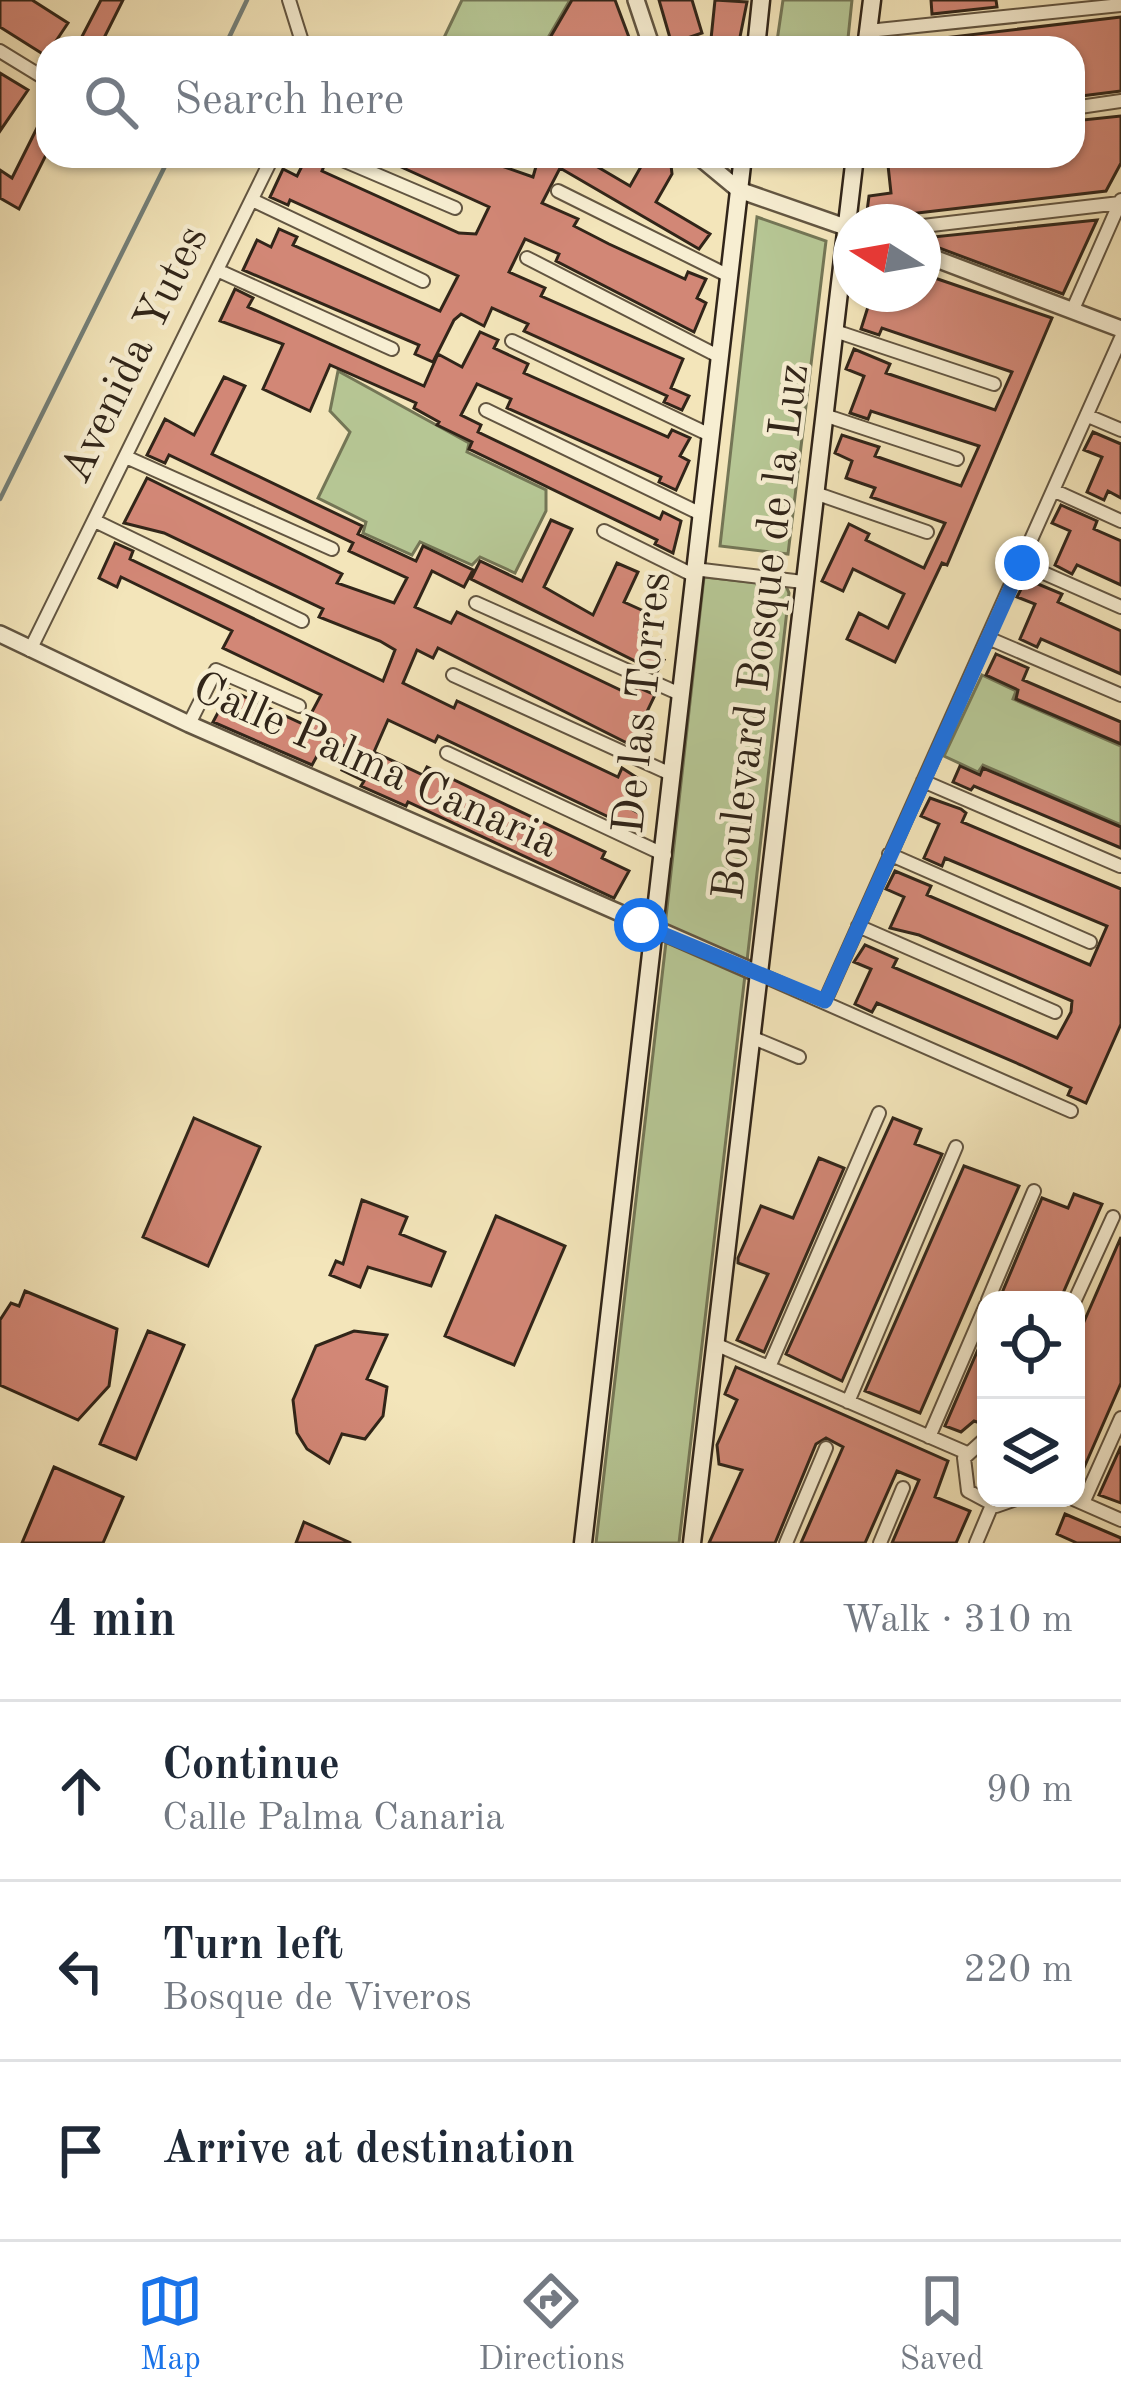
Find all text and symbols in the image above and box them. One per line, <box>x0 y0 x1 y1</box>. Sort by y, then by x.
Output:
search box <box>36 36 1085 168</box>
icon: search <box>78 69 144 135</box>
text: Search here <box>174 79 404 124</box>
north arrow <box>833 204 941 312</box>
street label: Avenida Yutes <box>54 219 218 491</box>
street label: Boulevard Bosque de la Luz <box>708 361 818 903</box>
route end <box>995 536 1049 590</box>
street label: De las Torres <box>608 570 680 836</box>
street label: Calle Palma Canaria <box>185 666 565 868</box>
route start <box>614 898 668 952</box>
map controls <box>977 1291 1085 1507</box>
button: locate <box>977 1291 1085 1399</box>
button: layers <box>977 1399 1085 1507</box>
text: 4 min <box>48 1596 176 1647</box>
text: Walk · 310 m <box>842 1601 1073 1640</box>
text: Continue <box>162 1744 340 1789</box>
icon: ahead <box>48 1758 114 1824</box>
text: 90 m <box>986 1771 1073 1810</box>
text: Calle Palma Canaria <box>162 1799 505 1838</box>
text: Turn left <box>162 1924 343 1969</box>
icon: left <box>48 1938 114 2004</box>
text: 220 m <box>963 1951 1073 1990</box>
text: Bosque de Viveros <box>162 1979 472 2018</box>
icon: arrive <box>48 2118 114 2184</box>
text: Arrive at destination <box>162 2128 575 2173</box>
tab: Map <box>137 2268 203 2381</box>
tab: Directions <box>478 2268 625 2381</box>
tab: Saved <box>900 2268 984 2381</box>

